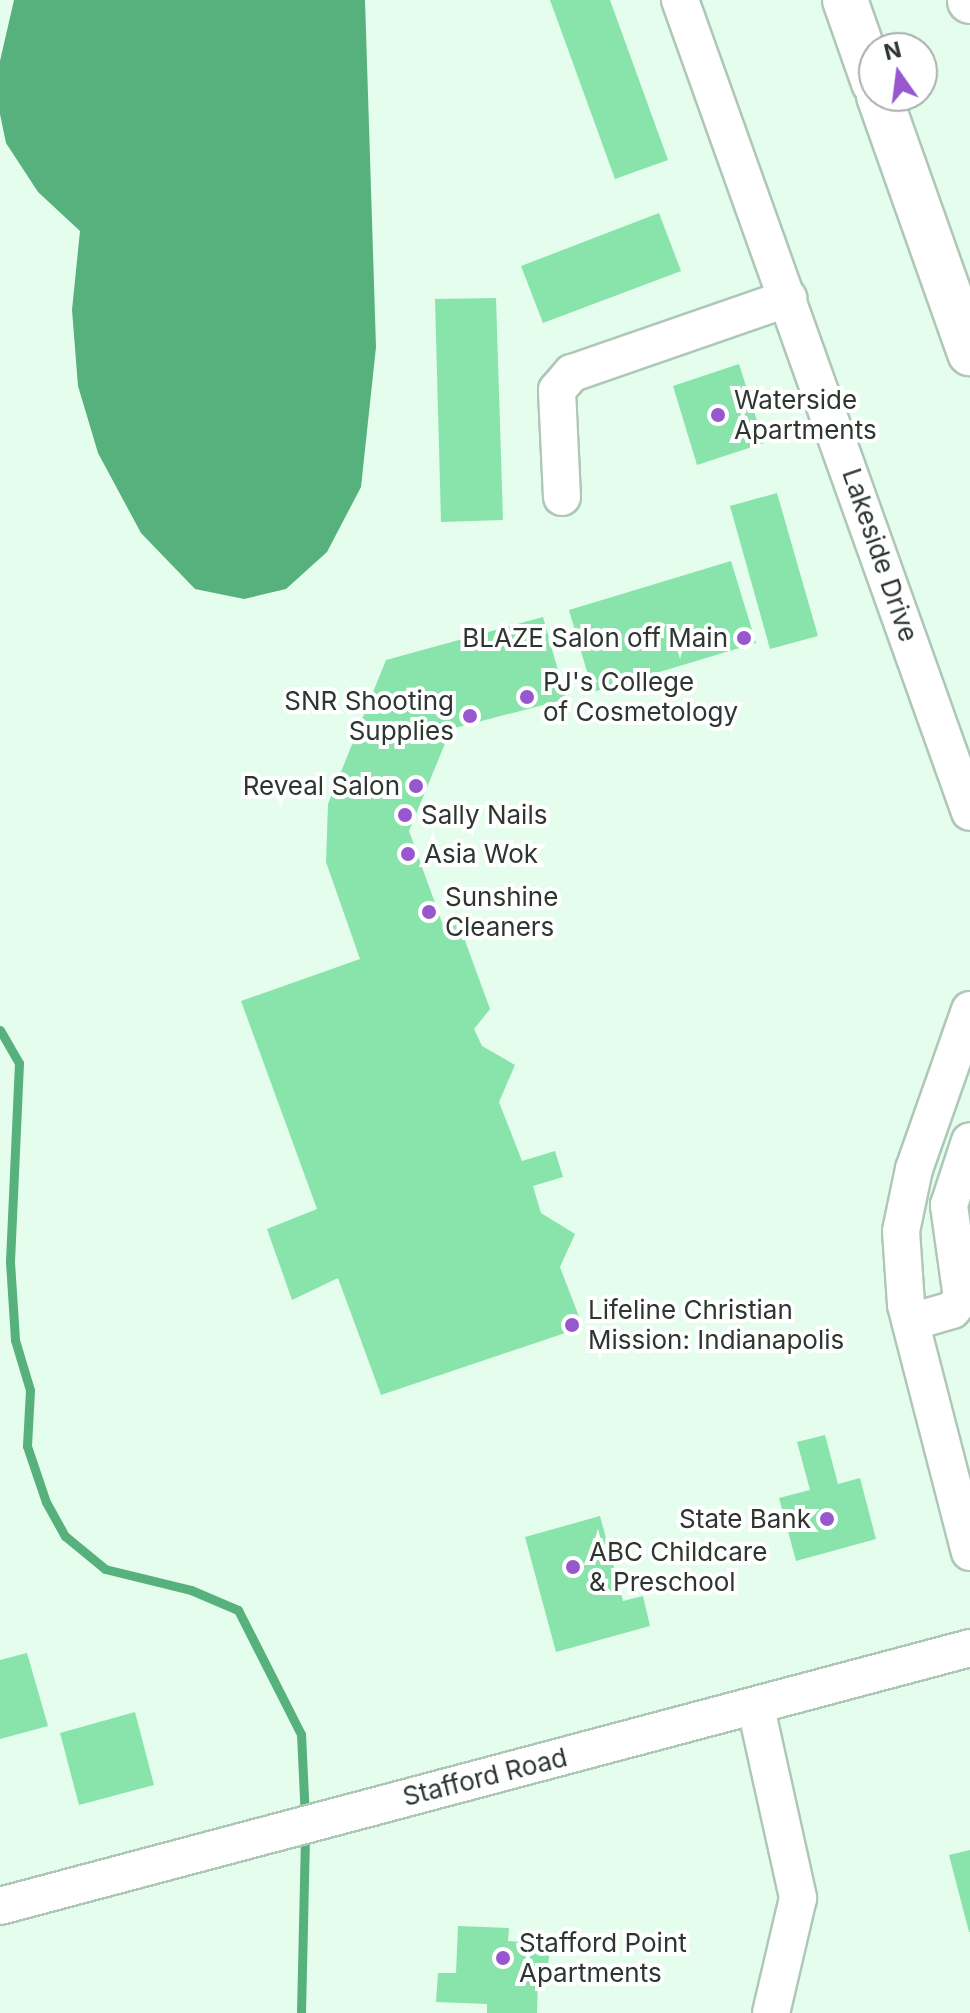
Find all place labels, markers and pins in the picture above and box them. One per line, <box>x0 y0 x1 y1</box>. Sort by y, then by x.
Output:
place label: Waterside Apartments <box>734 384 877 446</box>
marker: Waterside Apartments <box>709 406 727 424</box>
place label: BLAZE Salon off Main <box>462 622 728 654</box>
marker: BLAZE Salon off Main <box>735 629 753 647</box>
place label: PJ's College of Cosmetology <box>543 666 738 728</box>
place label: SNR Shooting Supplies <box>284 685 454 746</box>
marker: PJ's College of Cosmetology <box>518 688 536 706</box>
marker: SNR Shooting Supplies <box>461 707 479 725</box>
place label: Reveal Salon <box>243 770 400 802</box>
marker: Reveal Salon <box>407 777 425 795</box>
place label: Sally Nails <box>421 799 547 831</box>
marker: Sally Nails <box>396 806 414 824</box>
place label: Asia Wok <box>424 838 538 870</box>
marker: Asia Wok <box>399 845 417 863</box>
place label: Sunshine Cleaners <box>445 881 558 942</box>
marker: Sunshine Cleaners <box>420 903 438 921</box>
place label: Lifeline Christian Mission: Indianapolis <box>588 1294 844 1356</box>
marker: Lifeline Christian Mission: Indianapolis <box>563 1316 581 1334</box>
place label: State Bank <box>679 1503 811 1535</box>
marker: State Bank <box>818 1510 836 1528</box>
place label: ABC Childcare & Preschool <box>589 1536 767 1598</box>
marker: ABC Childcare & Preschool <box>564 1558 582 1576</box>
place label: Stafford Point Apartments <box>519 1927 687 1988</box>
marker: Stafford Point Apartments <box>494 1949 512 1967</box>

